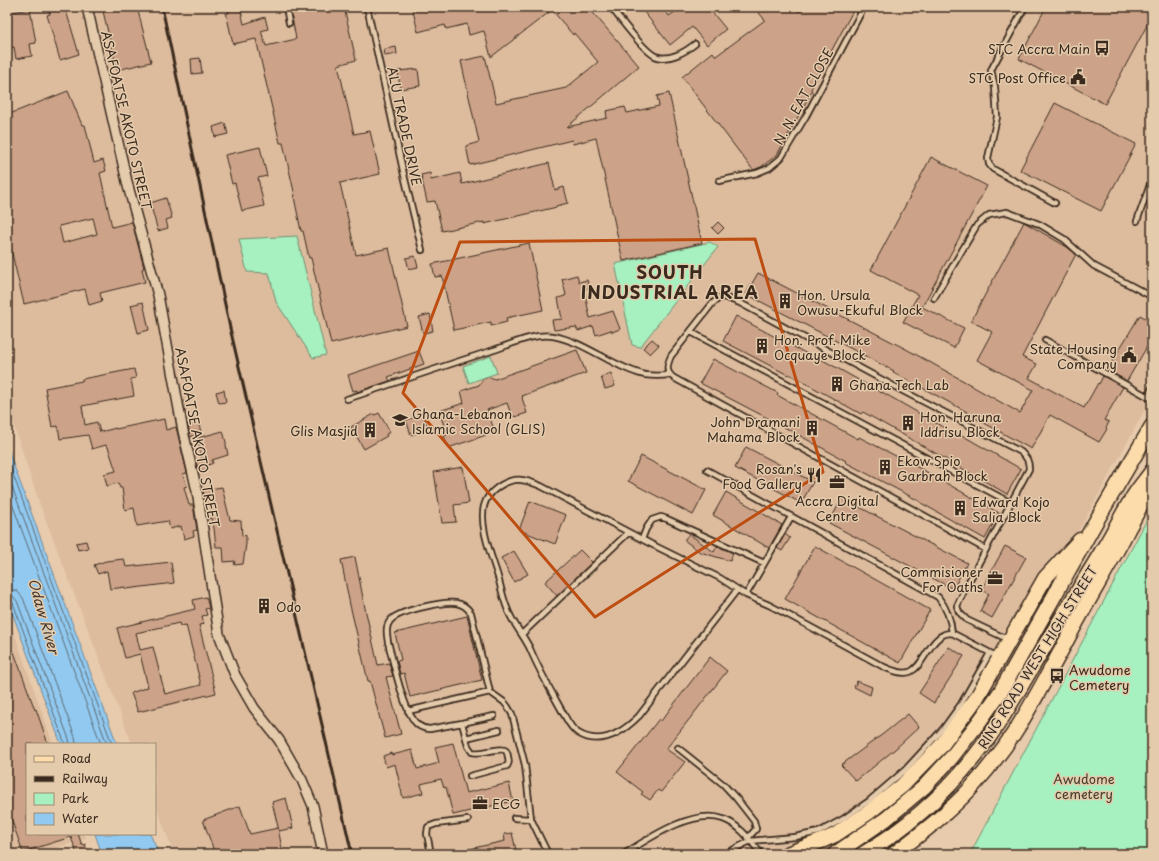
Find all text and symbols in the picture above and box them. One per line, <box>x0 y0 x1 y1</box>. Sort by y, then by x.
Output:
street label: ASAFOATSE AKOTO STREET <box>97 29 157 211</box>
place label: STC Accra Main <box>988 39 1090 58</box>
bus stop icon: STC Accra Main <box>1093 39 1111 57</box>
street label: N. N. EAT CLOSE <box>768 44 838 148</box>
street label: ALU TRADE DRIVE <box>383 65 427 187</box>
place label: STC Post Office <box>968 68 1066 87</box>
public building icon: STC Post Office <box>1069 68 1087 86</box>
district label: SOUTH INDUSTRIAL AREA <box>581 259 759 305</box>
place label: Hon. Ursula Owusu-Ekuful Block <box>797 285 924 319</box>
building icon: Hon. Ursula Owusu-Ekuful Block <box>776 292 794 310</box>
place label: Hon. Prof. Mike Ocquaye Block <box>774 330 870 364</box>
building icon: Hon. Prof. Mike Ocquaye Block <box>753 337 771 355</box>
place label: State Housing Company <box>1030 339 1117 373</box>
street label: ASAFOATSE AKOTO STREET <box>171 345 225 529</box>
public building icon: State Housing Company <box>1120 346 1138 364</box>
building icon: Ghana Tech Lab <box>828 375 846 393</box>
place label: Ghana Tech Lab <box>849 375 949 394</box>
place label: Ghana-Lebanon Islamic School (GLIS) <box>412 404 545 438</box>
place label: Hon. Haruna Iddrisu Block <box>920 407 1002 441</box>
school or university icon: Ghana-Lebanon Islamic School (GLIS) <box>391 411 409 429</box>
place label: John Dramani Mahama Block <box>707 412 801 446</box>
building icon: Hon. Haruna Iddrisu Block <box>899 414 917 432</box>
building icon: John Dramani Mahama Block <box>803 419 821 437</box>
place label: Glis Masjid <box>290 421 358 440</box>
building icon: Glis Masjid <box>361 421 379 439</box>
place label: Ekow Spio Garbrah Block <box>897 451 989 485</box>
building icon: Ekow Spio Garbrah Block <box>876 458 894 476</box>
place label: Rosan's Food Gallery <box>722 459 802 493</box>
restaurant icon: Rosan's Food Gallery <box>805 466 823 484</box>
office icon: Accra Digital Centre <box>828 473 846 491</box>
place label: Accra Digital Centre <box>795 491 879 525</box>
place label: Edward Kojo Salia Block <box>972 492 1050 526</box>
building icon: Edward Kojo Salia Block <box>951 499 969 517</box>
place label: Commisioner For Oaths <box>900 562 984 596</box>
street label: RING ROAD WEST HIGH STREET <box>973 562 1101 752</box>
office icon: Commisioner For Oaths <box>986 569 1004 587</box>
water label: Odaw River <box>23 576 65 658</box>
building icon: Odo <box>255 597 273 615</box>
place label: Odo <box>276 597 301 616</box>
place label: Awudome Cemetery <box>1069 660 1131 694</box>
bus stop icon: Awudome Cemetery <box>1048 667 1066 685</box>
legend <box>26 743 156 835</box>
text: Road <box>62 749 91 767</box>
text: Railway <box>62 769 108 787</box>
park label: Awudome cemetery <box>1053 769 1115 803</box>
text: Park <box>62 789 89 807</box>
office icon: ECG <box>471 794 489 812</box>
place label: ECG <box>492 794 520 813</box>
text: Water <box>62 809 99 827</box>

